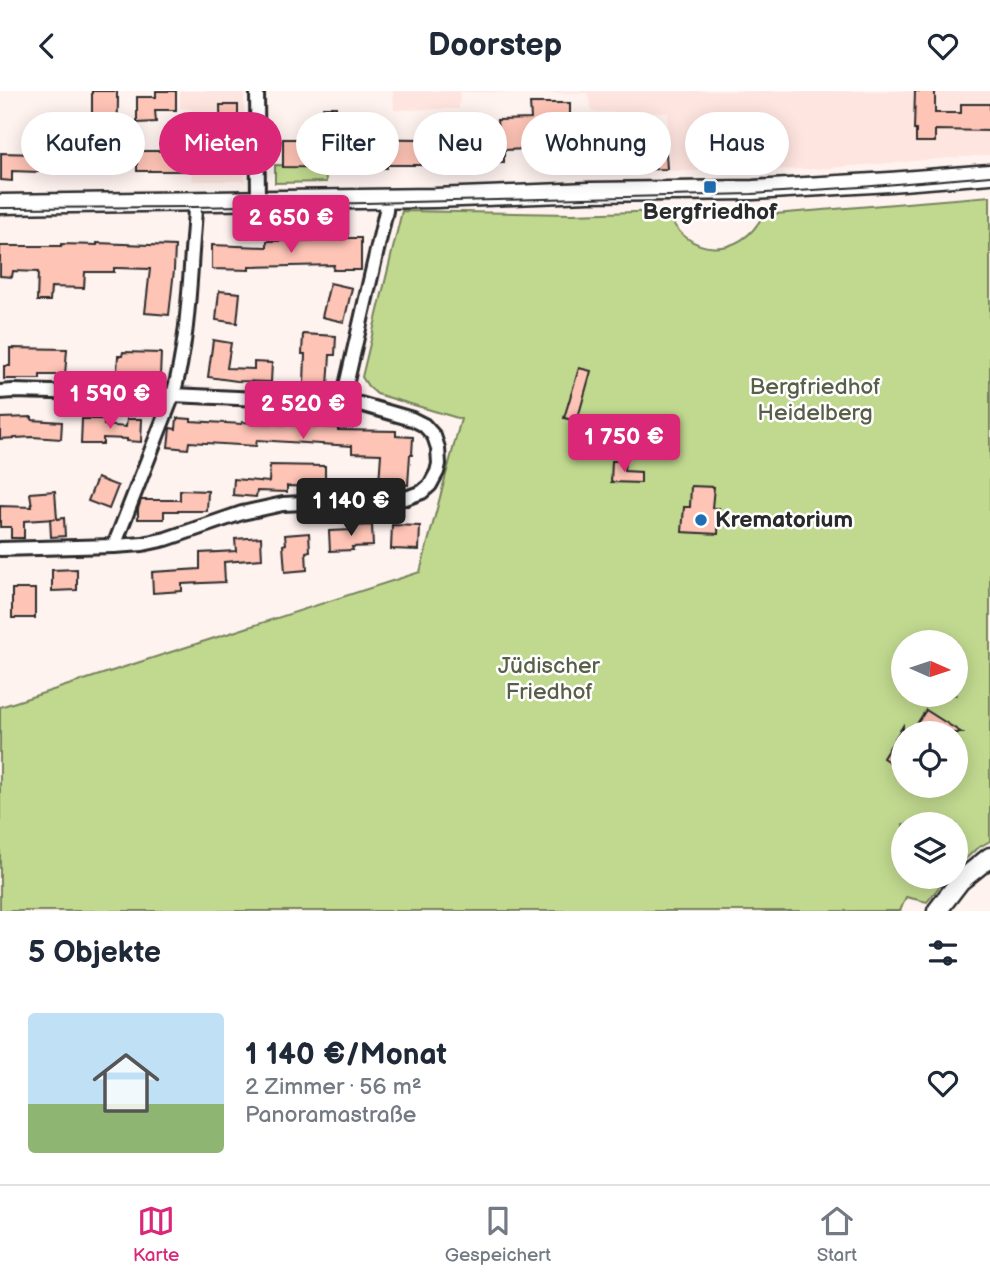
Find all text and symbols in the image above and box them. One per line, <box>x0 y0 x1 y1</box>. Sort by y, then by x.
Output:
text: Doorstep <box>428 26 562 65</box>
icon: back <box>28 27 66 65</box>
icon: heart <box>924 27 962 65</box>
chip: Kaufen <box>21 112 145 175</box>
chip: Mieten <box>159 112 282 175</box>
chip: Filter <box>296 112 399 175</box>
chip: Neu <box>413 112 507 175</box>
chip: Wohnung <box>521 112 671 175</box>
chip: Haus <box>685 112 789 175</box>
marker: Bergfriedhof <box>702 179 718 195</box>
pin: 2 650 € <box>226 195 356 255</box>
place label: Bergfriedhof <box>643 198 778 226</box>
text: 2 650 € <box>248 204 334 232</box>
pin: 1 590 € <box>45 371 175 431</box>
park label: Bergfriedhof Heidelberg <box>750 373 880 427</box>
text: 1 590 € <box>70 380 150 408</box>
pin: 2 520 € <box>238 381 368 441</box>
text: 2 520 € <box>261 390 345 418</box>
pin: 1 750 € <box>559 415 689 474</box>
text: 1 750 € <box>584 423 664 451</box>
pin: 1 140 € <box>286 479 416 538</box>
text: 1 140 € <box>312 487 390 515</box>
place label: Krematorium <box>715 506 853 534</box>
marker: Krematorium <box>693 512 709 528</box>
north arrow <box>891 630 968 707</box>
map controls <box>891 630 968 889</box>
park label: Jüdischer Friedhof <box>498 652 601 706</box>
button: locate <box>891 721 968 798</box>
button: layers <box>891 812 968 889</box>
icon: filters <box>924 934 962 972</box>
text: 5 Objekte <box>28 935 161 971</box>
text: 1 140 €/Monat <box>245 1037 447 1073</box>
icon: home <box>84 1041 168 1125</box>
icon: heart <box>924 1064 962 1102</box>
text: 2 Zimmer · 56 m² <box>245 1073 422 1101</box>
text: Panoramastraße <box>245 1101 416 1129</box>
tab: Karte <box>133 1202 179 1267</box>
tab: Gespeichert <box>445 1202 551 1267</box>
tab: Start <box>817 1202 857 1267</box>

